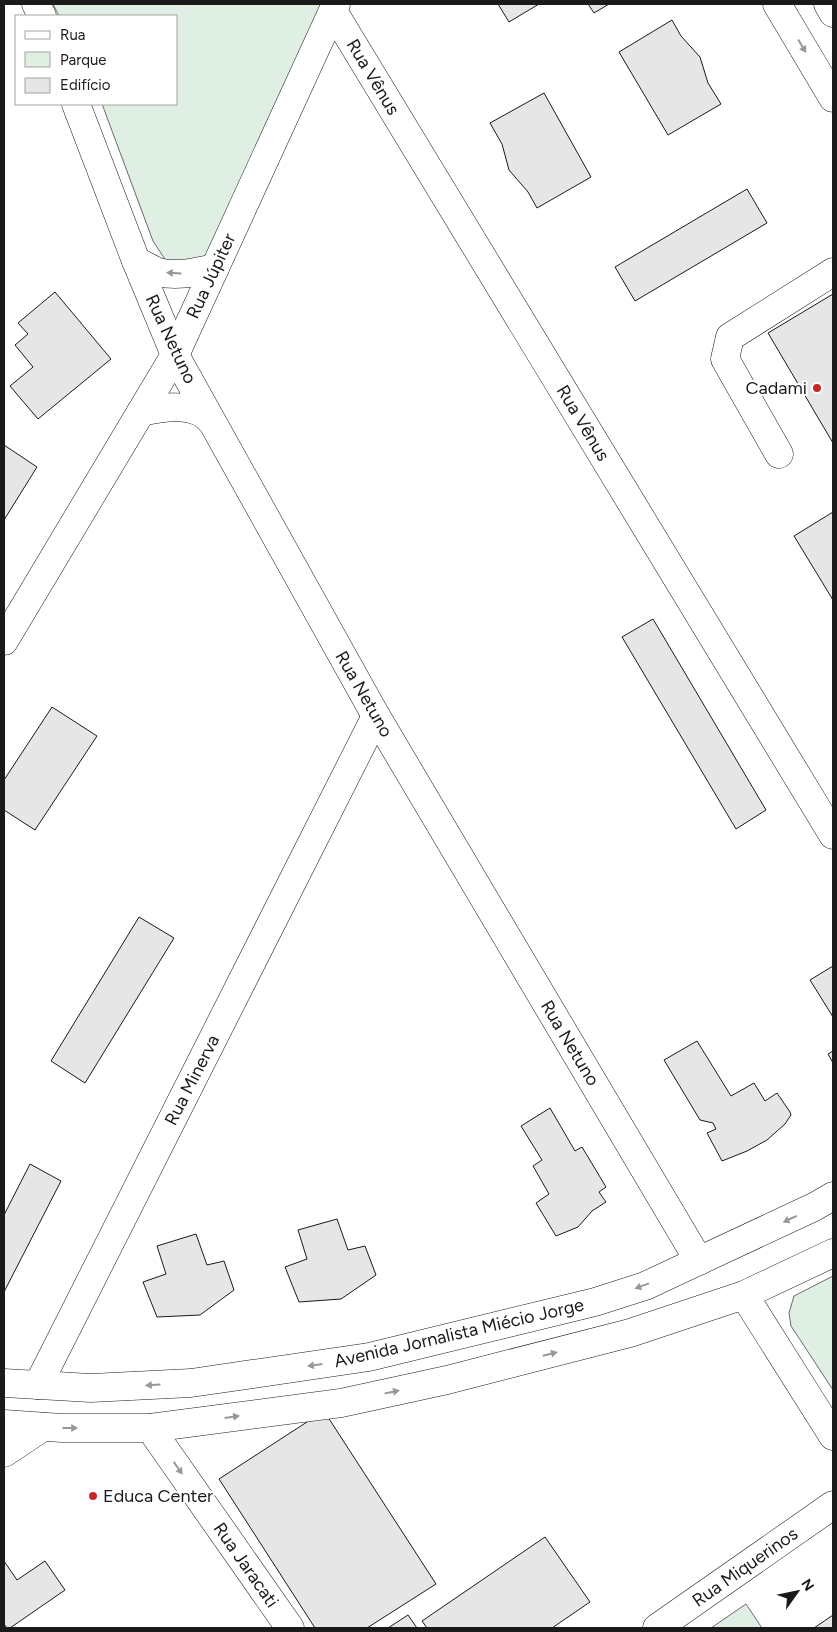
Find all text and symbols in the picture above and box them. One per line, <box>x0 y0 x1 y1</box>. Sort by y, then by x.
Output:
legend <box>15 15 178 105</box>
text: Rua <box>60 26 85 44</box>
street label: Rua Vênus <box>342 35 404 119</box>
one-way arrow <box>798 38 806 53</box>
text: Parque <box>60 51 107 69</box>
text: Edifício <box>60 76 111 94</box>
street label: Rua Júpiter <box>182 230 240 322</box>
one-way arrow <box>166 269 182 277</box>
street label: Rua Netuno <box>141 291 201 387</box>
place label: Cadami <box>746 377 807 399</box>
street label: Rua Vênus <box>552 381 614 465</box>
marker: Cadami <box>811 382 823 394</box>
street label: Rua Netuno <box>330 647 398 741</box>
street label: Rua Netuno <box>536 996 604 1090</box>
street label: Rua Minerva <box>160 1031 224 1129</box>
one-way arrow <box>783 1215 797 1223</box>
one-way arrow <box>635 1283 650 1290</box>
street label: Avenida Jornalista Miécio Jorge <box>332 1294 586 1372</box>
one-way arrow <box>542 1350 557 1358</box>
one-way arrow <box>306 1361 322 1369</box>
one-way arrow <box>145 1381 161 1389</box>
one-way arrow <box>385 1388 400 1396</box>
one-way arrow <box>224 1413 240 1421</box>
one-way arrow <box>62 1424 78 1432</box>
one-way arrow <box>173 1461 183 1475</box>
place label: Educa Center <box>103 1485 213 1507</box>
marker: Educa Center <box>87 1490 99 1502</box>
street label: Rua Jaracati <box>209 1518 283 1612</box>
street label: Rua Miquerinos <box>688 1522 802 1612</box>
north arrow <box>772 1567 822 1617</box>
text: N <box>797 1576 818 1594</box>

